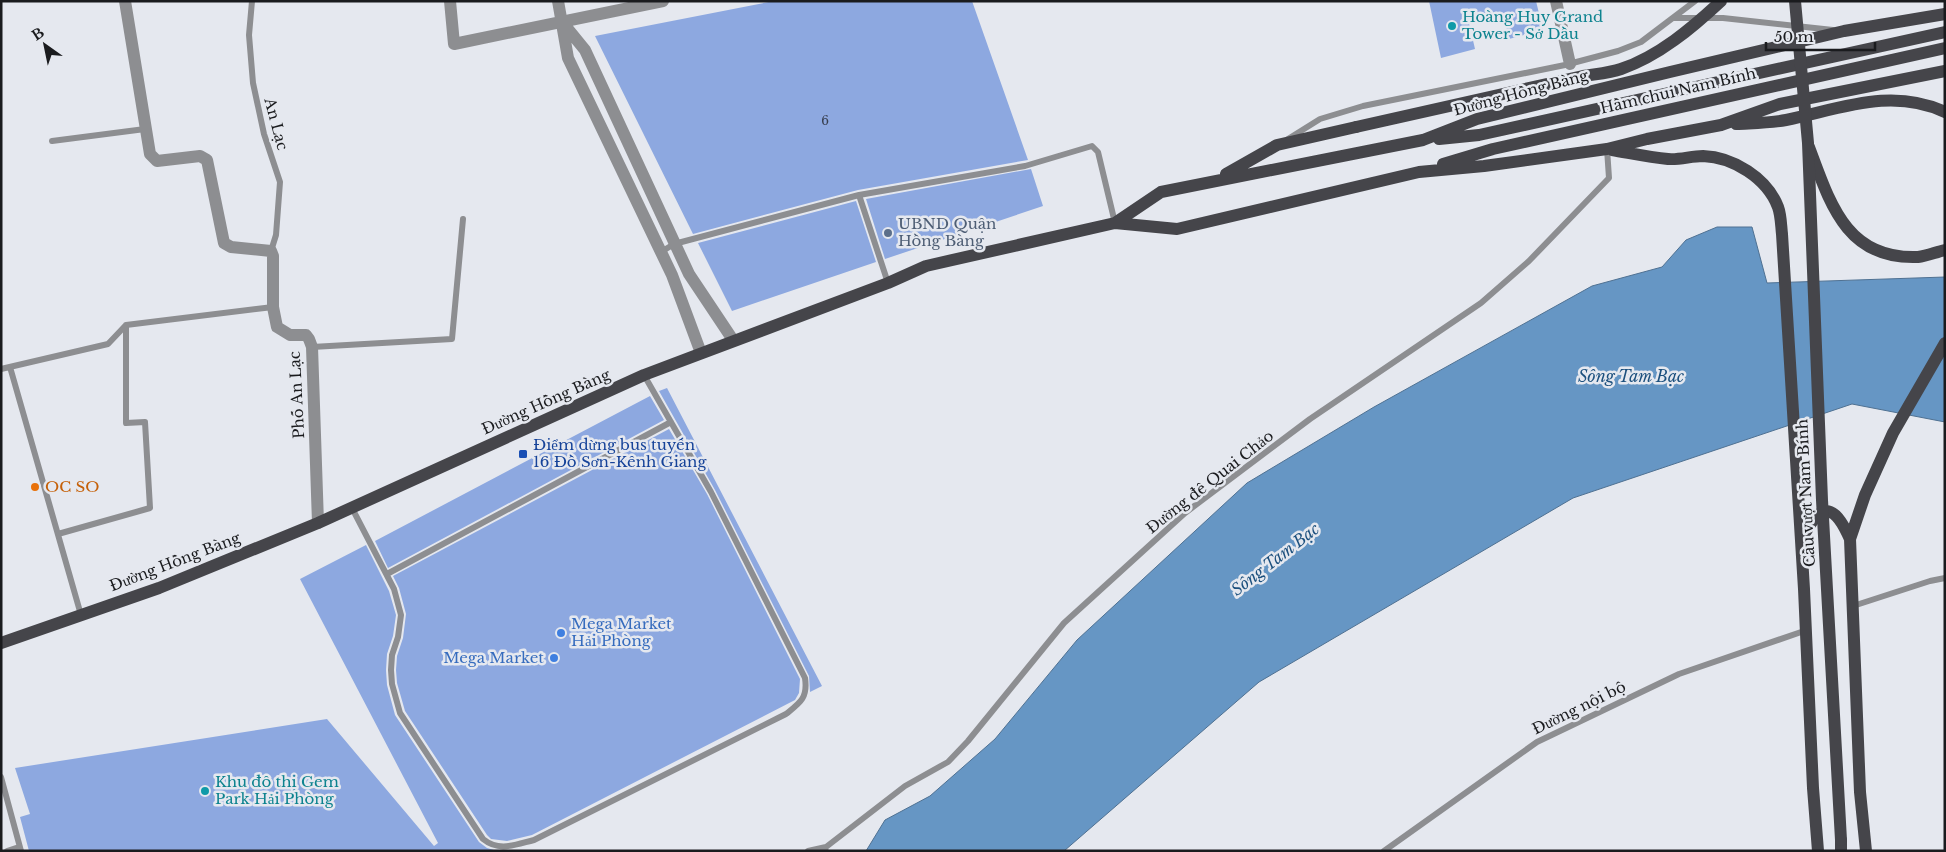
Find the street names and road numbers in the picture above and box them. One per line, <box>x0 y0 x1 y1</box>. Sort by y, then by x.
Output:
street label: Hầm chui Nam Bính <box>1598 63 1758 118</box>
street label: Đường Hồng Bàng <box>1451 65 1591 120</box>
street label: An Lạc <box>260 95 293 152</box>
street label: Phố An Lạc <box>285 351 308 439</box>
street label: Đường Hồng Bàng <box>479 364 614 438</box>
street label: Cầu vượt Nam Bính <box>1792 418 1819 568</box>
street label: Đường đê Quai Chảo <box>1142 426 1277 537</box>
street label: Đường Hồng Bàng <box>107 527 244 595</box>
street label: Đường nội bộ <box>1529 677 1629 738</box>

